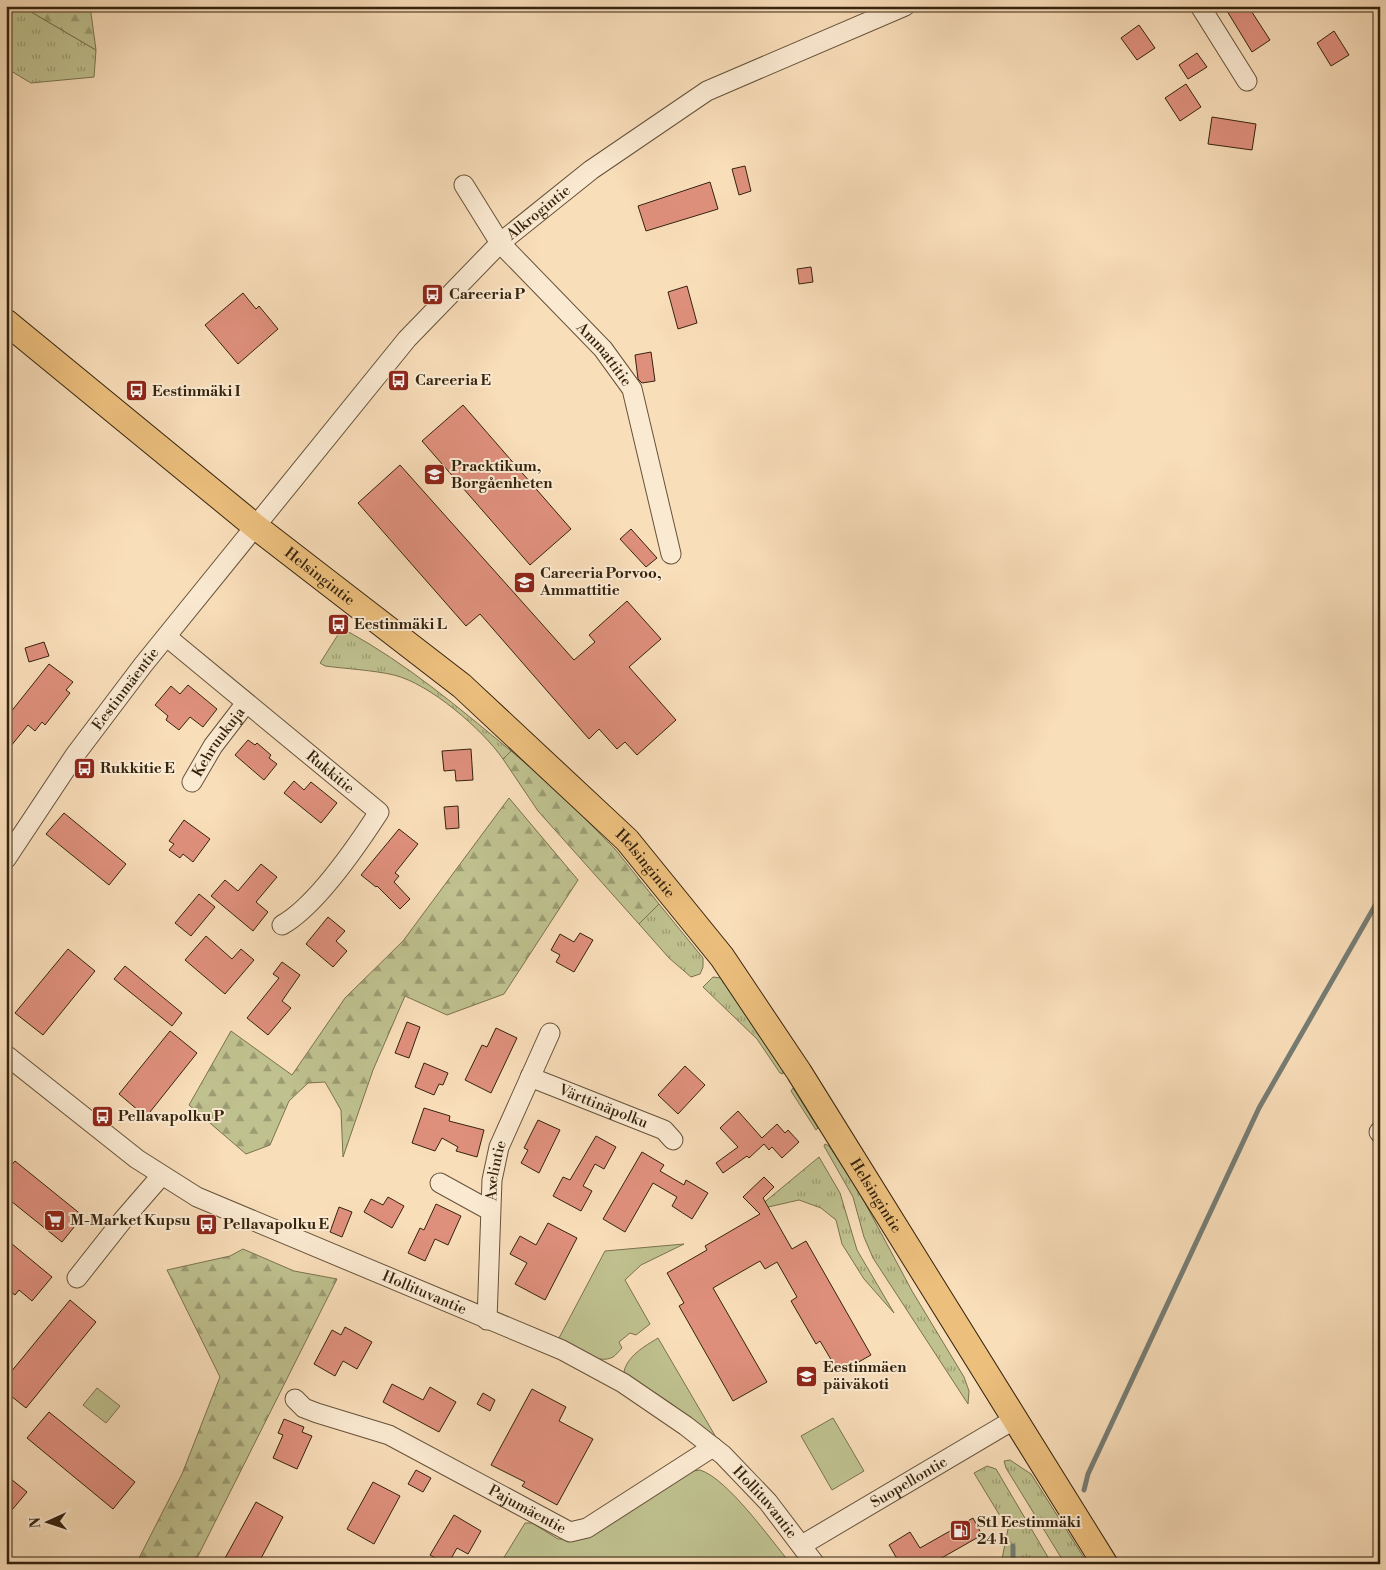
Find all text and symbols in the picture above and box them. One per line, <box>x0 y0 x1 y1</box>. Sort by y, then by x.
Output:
street label: Alkrogintie <box>502 181 574 244</box>
bus stop icon: Careeria P <box>421 282 445 306</box>
place label: Careeria P <box>449 285 525 304</box>
street label: Ammattitie <box>572 317 636 390</box>
bus stop icon: Careeria E <box>387 368 411 392</box>
place label: Careeria E <box>415 371 491 390</box>
bus stop icon: Eestinmäki I <box>124 379 148 403</box>
place label: Eestinmäki I <box>152 382 241 401</box>
place label: Pracktikum, Borgåenheten <box>451 457 553 493</box>
school or university icon: Pracktikum, Borgåenheten <box>423 463 447 487</box>
street label: Helsingintie <box>281 543 359 610</box>
place label: Careeria Porvoo, Ammattitie <box>539 564 662 600</box>
school or university icon: Careeria Porvoo, Ammattitie <box>512 570 536 594</box>
bus stop icon: Eestinmäki L <box>326 612 350 636</box>
place label: Eestinmäki L <box>354 615 447 634</box>
street label: Eestinmäentie <box>88 644 163 734</box>
street label: Kehruukuja <box>188 703 249 780</box>
street label: Rukkitie <box>302 746 359 798</box>
bus stop icon: Rukkitie E <box>72 756 96 780</box>
place label: Rukkitie E <box>100 759 175 778</box>
street label: Helsingintie <box>612 825 680 902</box>
street label: Värttinäpolku <box>555 1079 651 1132</box>
bus stop icon: Pellavapolku P <box>90 1104 114 1128</box>
place label: Pellavapolku P <box>118 1107 225 1126</box>
street label: Axelintie <box>482 1137 510 1202</box>
street label: Helsingintie <box>846 1155 906 1236</box>
supermarket icon: M-Market Kupsu <box>42 1208 66 1232</box>
place label: M-Market Kupsu <box>70 1211 191 1230</box>
bus stop icon: Pellavapolku E <box>195 1212 219 1236</box>
place label: Pellavapolku E <box>223 1215 329 1234</box>
street label: Hollituvantie <box>379 1266 470 1319</box>
place label: Eestinmäen päiväkoti <box>823 1358 907 1394</box>
school or university icon: Eestinmäen päiväkoti <box>795 1364 819 1388</box>
street label: Suopellontie <box>867 1452 951 1512</box>
street label: Hollituvantie <box>729 1462 802 1542</box>
street label: Pajumäentie <box>485 1481 570 1538</box>
north arrow <box>22 1498 72 1548</box>
place label: St1 Eestinmäki 24 h <box>977 1513 1081 1549</box>
text: N <box>27 1517 45 1529</box>
fuel station icon: St1 Eestinmäki 24 h <box>949 1519 973 1543</box>

